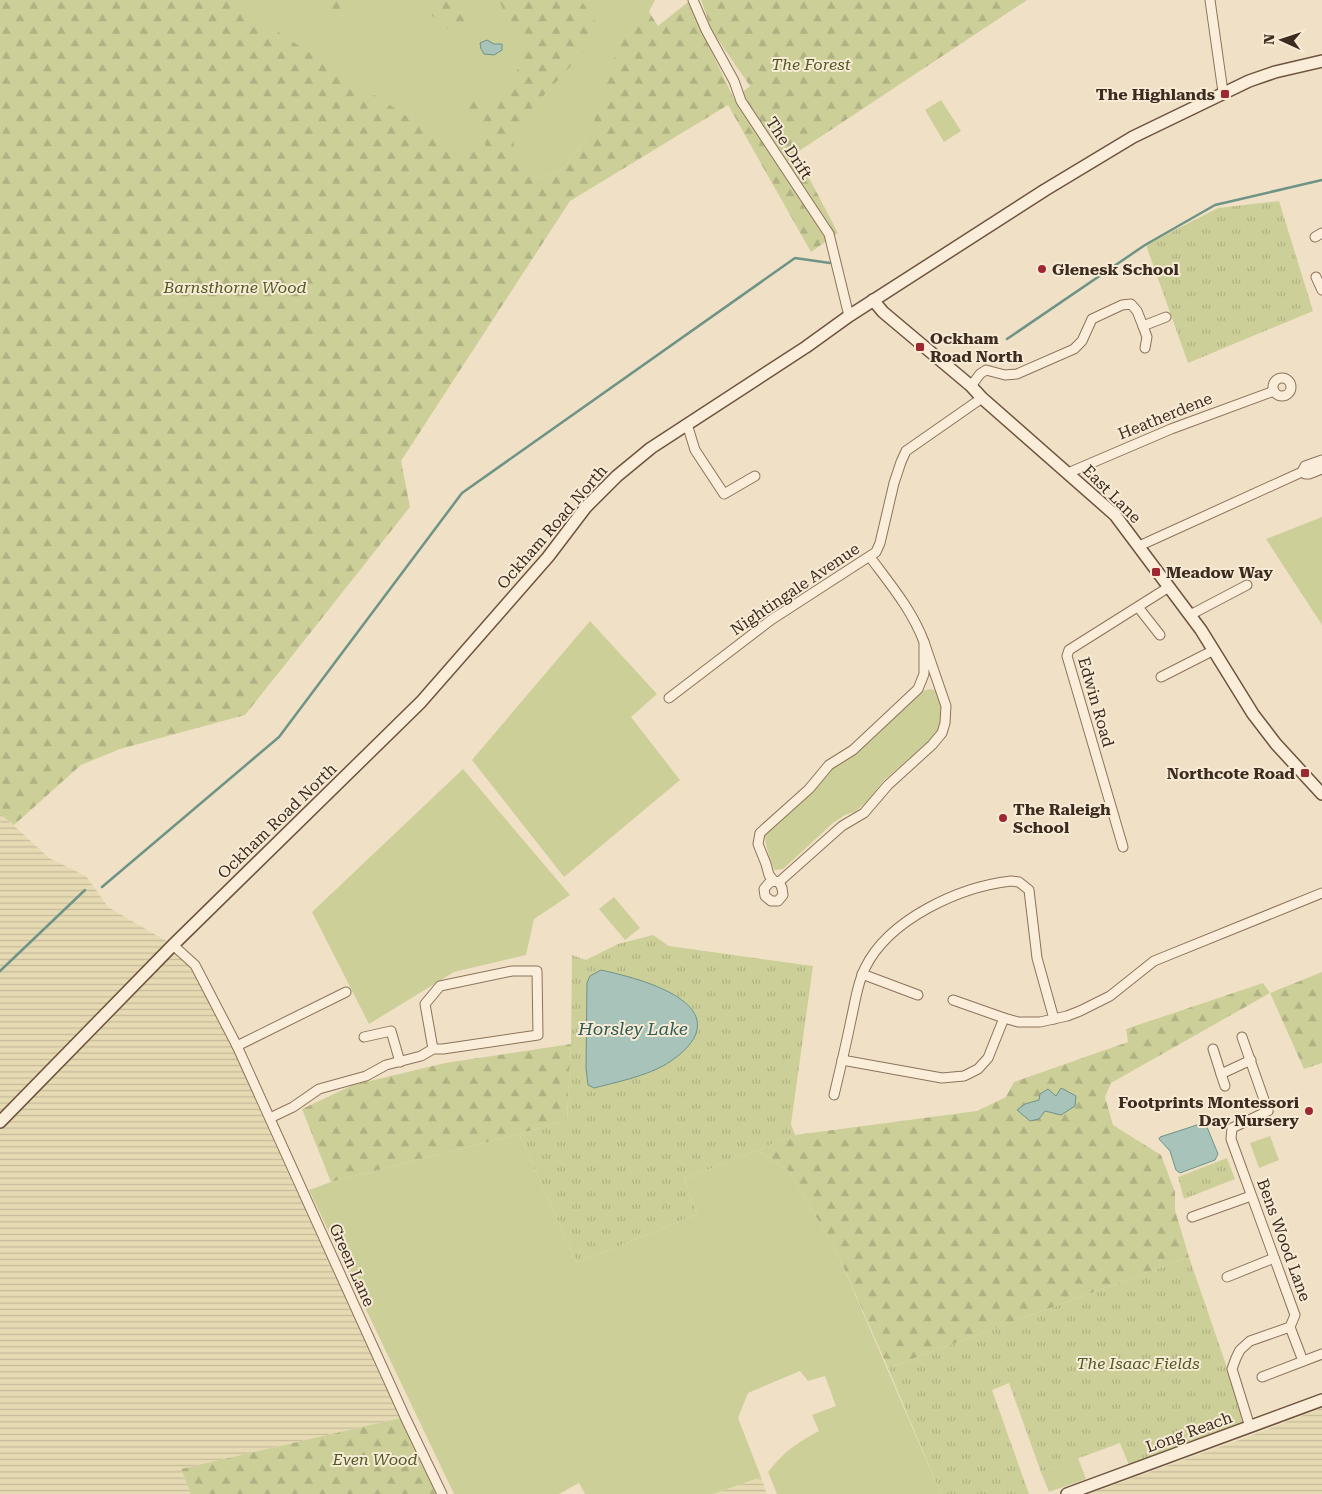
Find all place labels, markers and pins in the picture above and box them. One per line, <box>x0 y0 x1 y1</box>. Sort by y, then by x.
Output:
place label: The Highlands <box>1096 85 1215 104</box>
marker: The Highlands <box>1219 88 1231 100</box>
place label: Glenesk School <box>1052 260 1180 279</box>
marker: Glenesk School <box>1036 263 1048 275</box>
place label: Ockham Road North <box>930 329 1023 366</box>
marker: Ockham Road North <box>914 341 926 353</box>
place label: Meadow Way <box>1166 563 1273 582</box>
marker: Meadow Way <box>1150 566 1162 578</box>
place label: Northcote Road <box>1167 764 1295 783</box>
marker: Northcote Road <box>1299 767 1311 779</box>
place label: The Raleigh School <box>1013 800 1111 837</box>
marker: The Raleigh School <box>997 812 1009 824</box>
place label: Footprints Montessori Day Nursery <box>1118 1093 1300 1130</box>
marker: Footprints Montessori Day Nursery <box>1303 1105 1315 1117</box>

